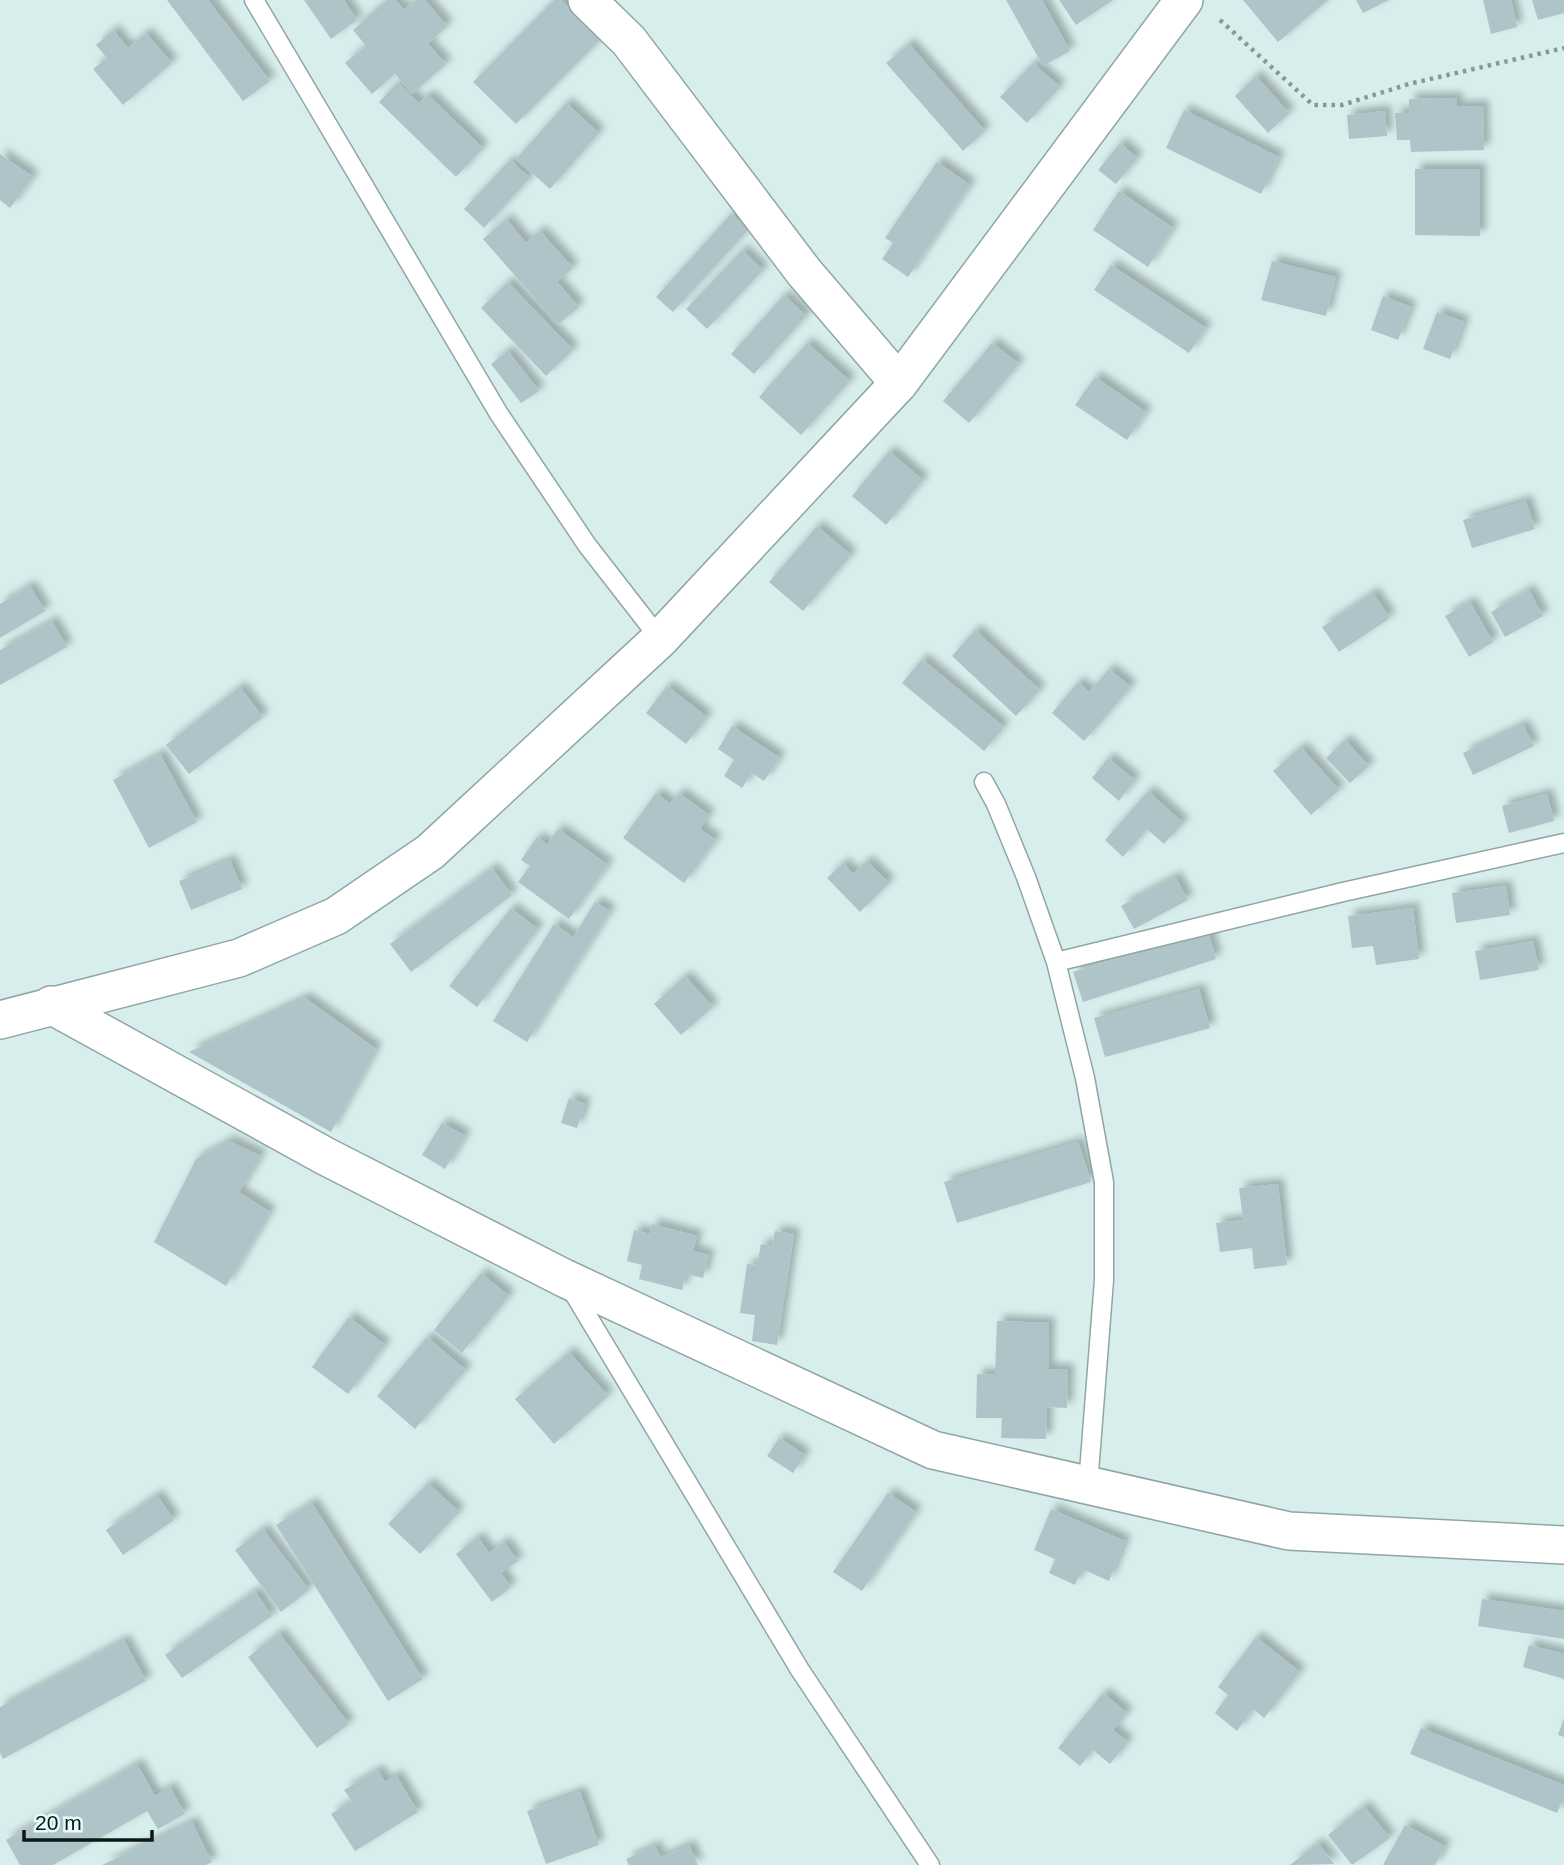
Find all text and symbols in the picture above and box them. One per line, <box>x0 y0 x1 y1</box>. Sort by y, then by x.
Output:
scale bar <box>24 1798 152 1842</box>
text: 20 m <box>35 1811 82 1834</box>

